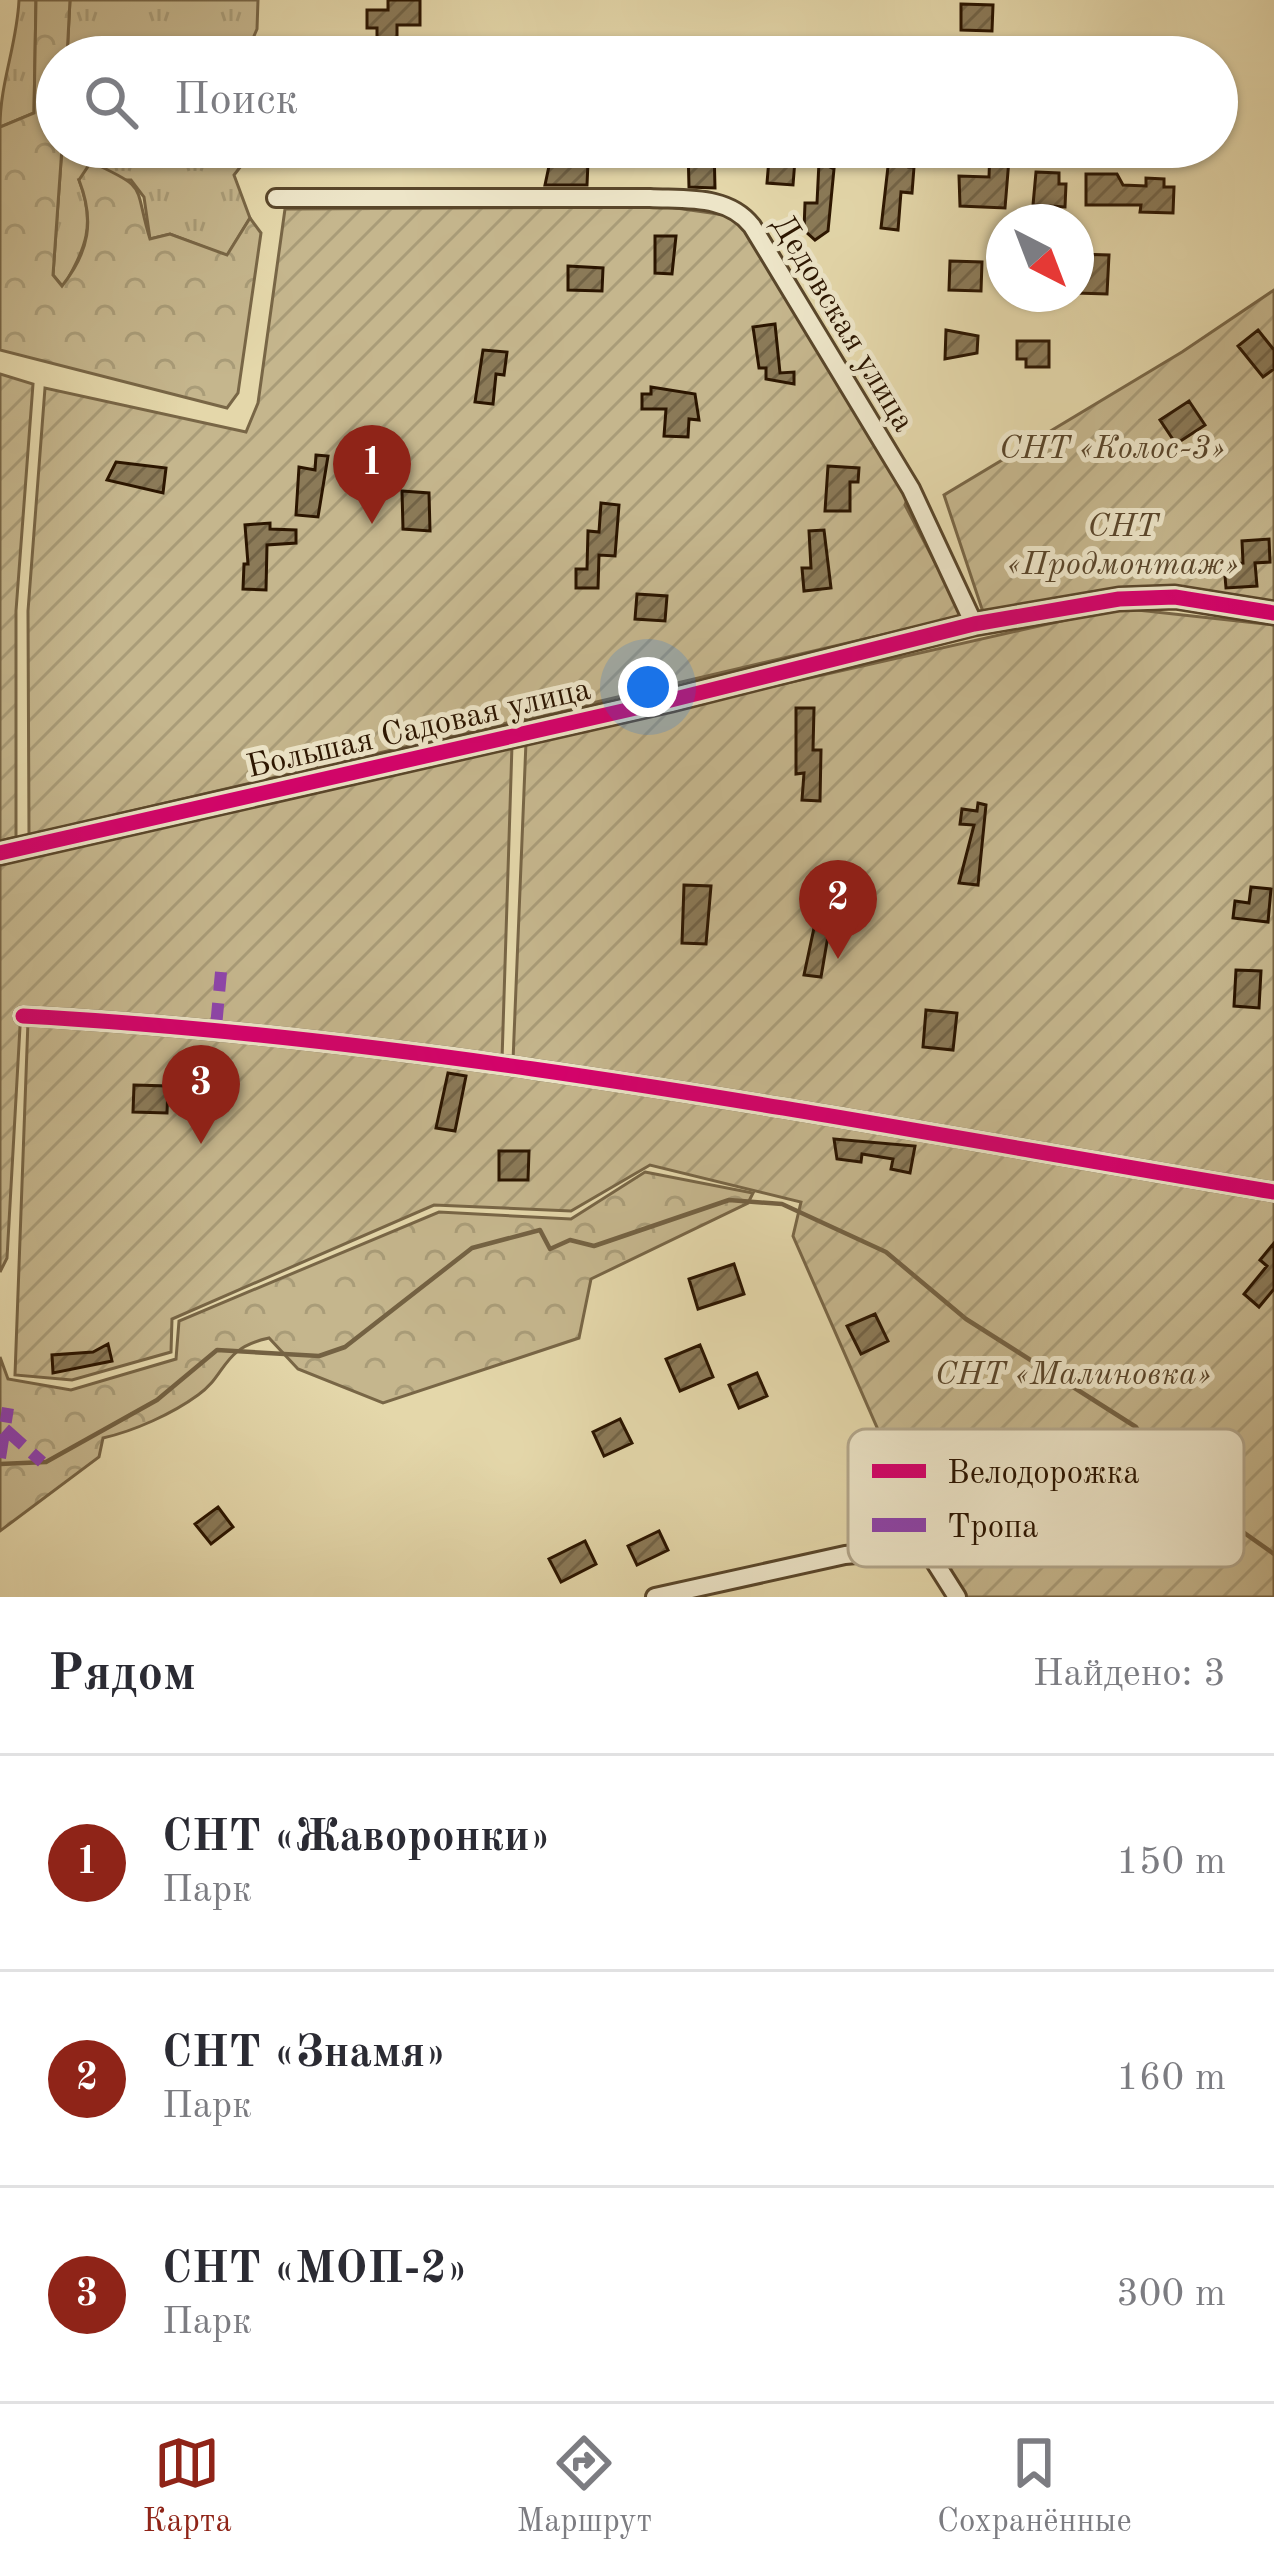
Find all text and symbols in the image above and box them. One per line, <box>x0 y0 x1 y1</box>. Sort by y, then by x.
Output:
search box <box>36 36 1238 168</box>
icon: search <box>78 69 144 135</box>
text: Поиск <box>174 79 298 124</box>
north arrow <box>986 204 1094 312</box>
street label: Дедовская улица <box>764 210 920 438</box>
pin: 1 <box>333 425 411 524</box>
park label: СНТ «Колос-3» <box>999 433 1225 466</box>
park label: СНТ «Продмонтаж» <box>1007 511 1239 582</box>
your location <box>618 657 678 717</box>
street label: Большая Садовая улица <box>244 674 594 785</box>
pin: 2 <box>799 860 877 959</box>
pin: 3 <box>162 1045 240 1144</box>
park label: СНТ «Малиновка» <box>935 1359 1211 1392</box>
legend <box>848 1429 1244 1567</box>
text: Велодорожка <box>947 1458 1140 1491</box>
text: Тропа <box>947 1512 1038 1545</box>
text: Рядом <box>48 1650 196 1701</box>
text: Найдено: 3 <box>1033 1655 1226 1694</box>
text: СНТ «Жаворонки» <box>162 1816 551 1861</box>
text: 1 <box>76 1843 98 1882</box>
text: 150 m <box>1116 1843 1226 1882</box>
text: Парк <box>162 1871 252 1910</box>
text: СНТ «Знамя» <box>162 2032 447 2077</box>
text: 2 <box>76 2059 98 2098</box>
text: 160 m <box>1116 2059 1226 2098</box>
text: Парк <box>162 2087 252 2126</box>
text: СНТ «МОП-2» <box>162 2248 468 2293</box>
text: 3 <box>76 2275 98 2314</box>
text: 300 m <box>1116 2275 1226 2314</box>
text: Парк <box>162 2303 252 2342</box>
tab: Карта <box>142 2430 232 2543</box>
tab: Маршрут <box>517 2430 652 2543</box>
tab: Сохранённые <box>937 2430 1132 2543</box>

